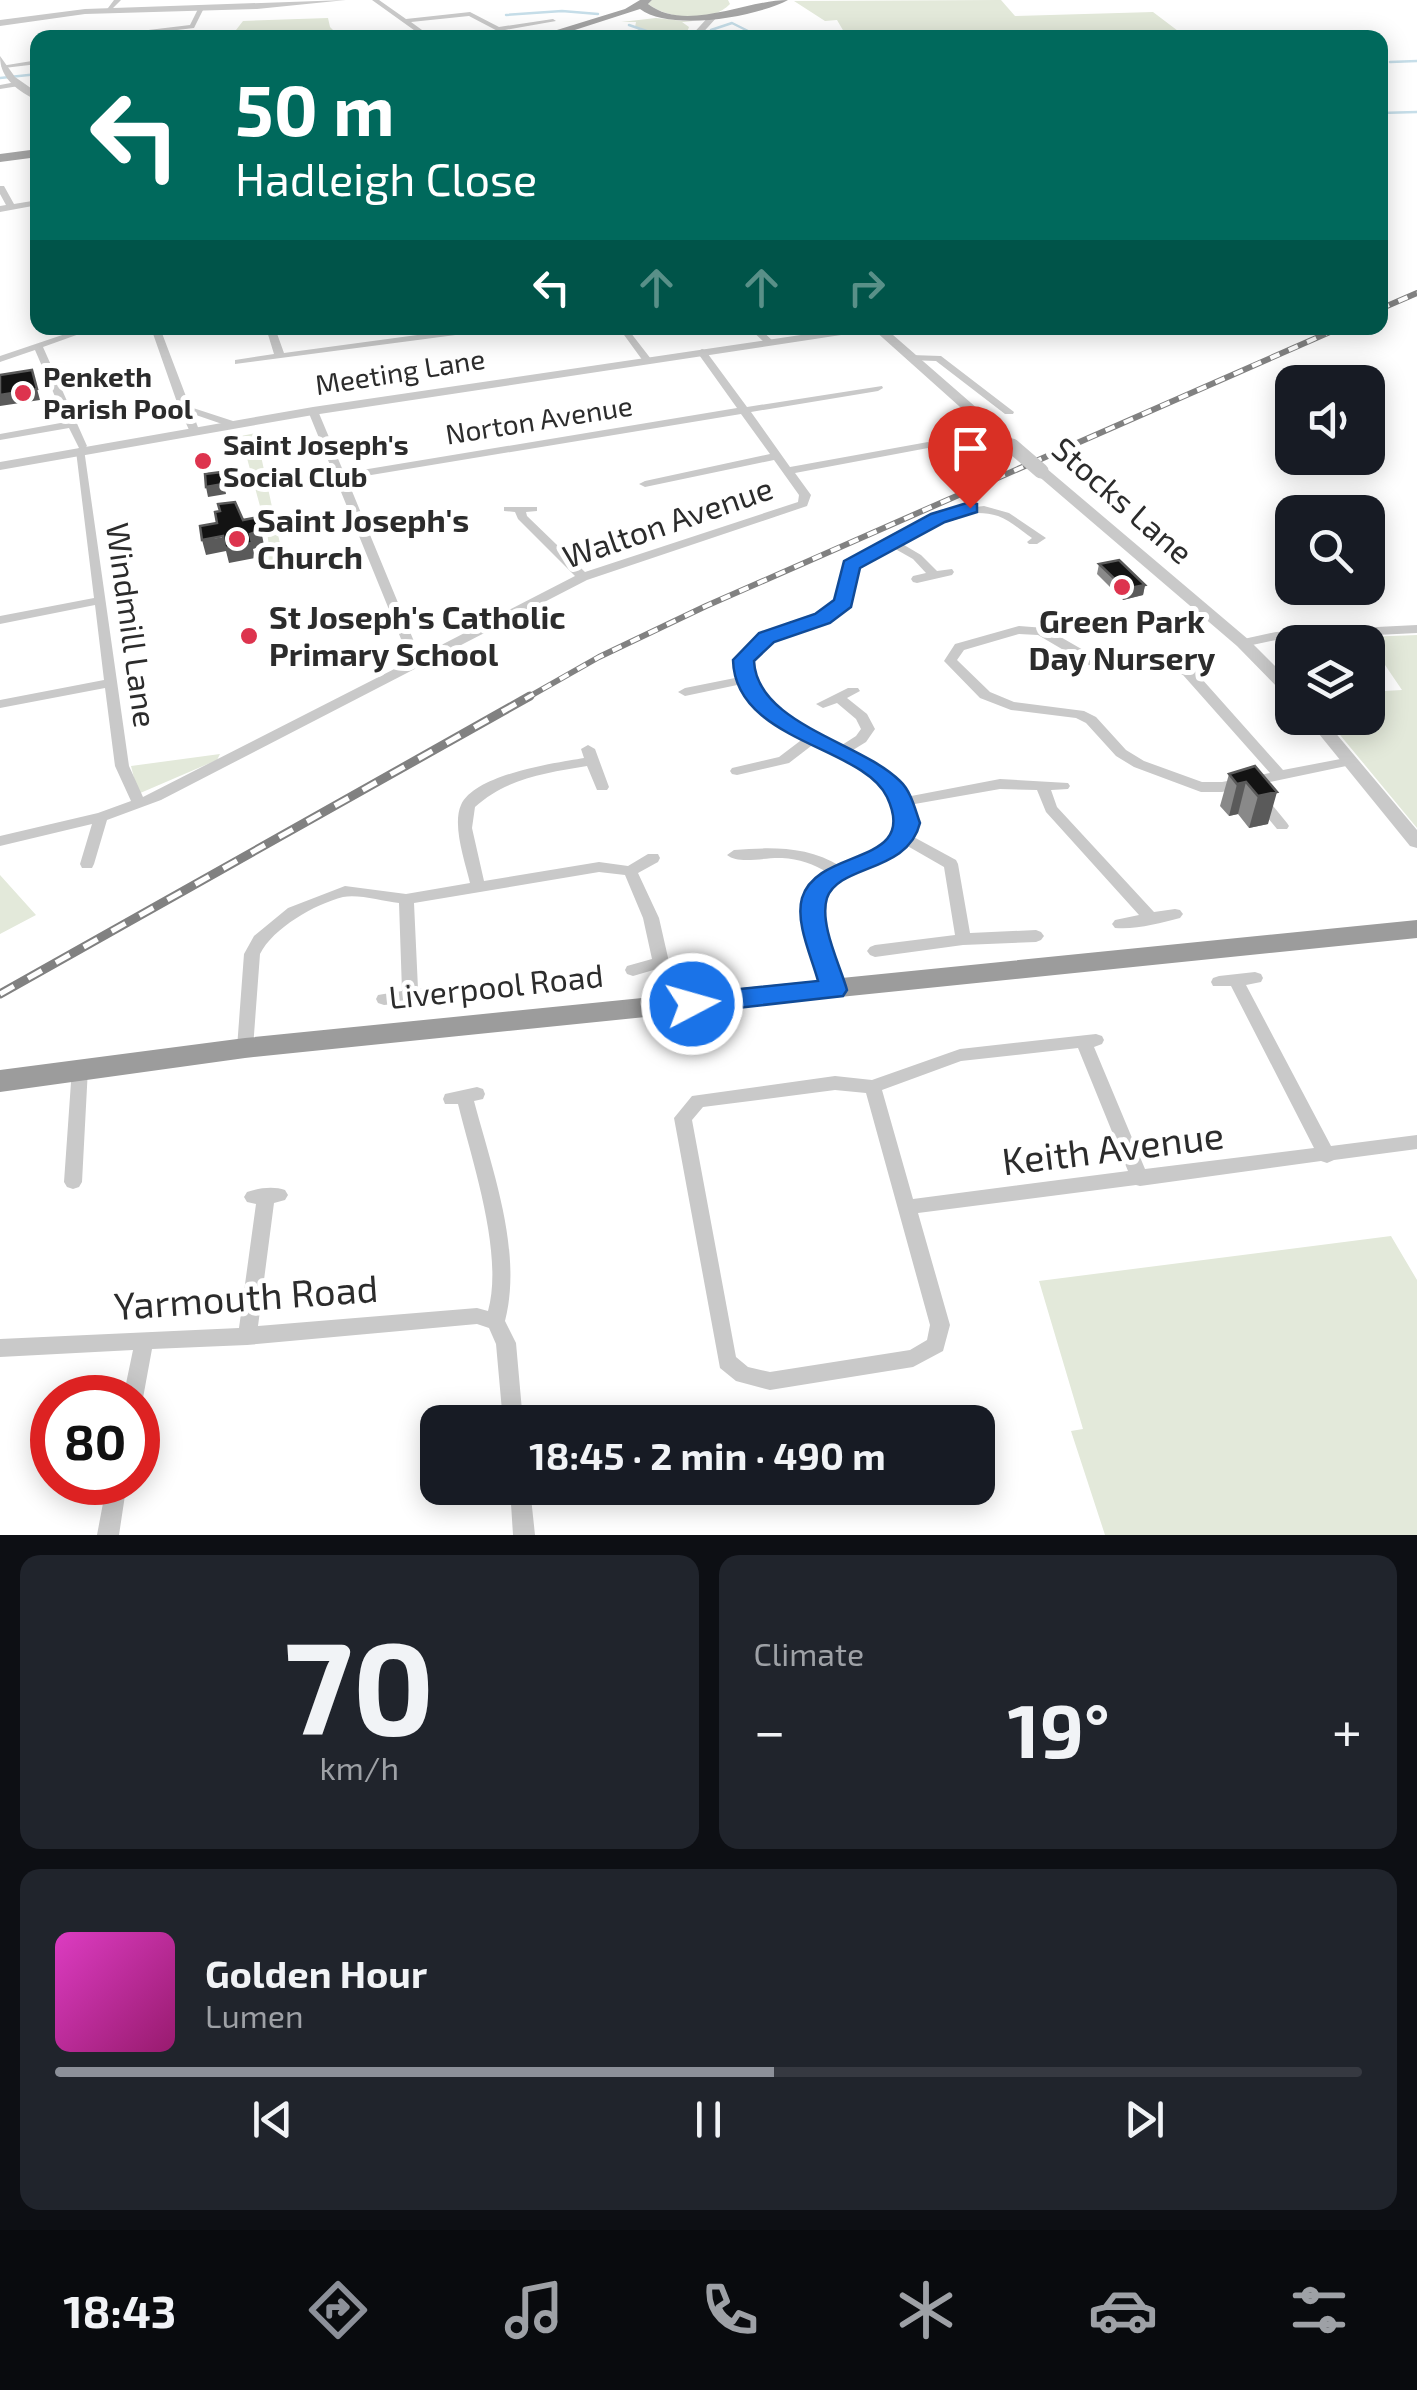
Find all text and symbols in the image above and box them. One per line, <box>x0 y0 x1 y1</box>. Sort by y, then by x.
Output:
text: 50 m <box>235 66 395 150</box>
icon: left <box>70 70 200 200</box>
text: Hadleigh Close <box>235 151 537 205</box>
icon: left <box>524 260 579 315</box>
icon: ahead <box>629 260 684 315</box>
icon: ahead <box>734 260 789 315</box>
icon: right <box>839 260 894 315</box>
street label: Meeting Lane <box>313 341 487 401</box>
place label: Penketh Parish Pool <box>43 359 194 425</box>
map controls <box>1275 365 1385 735</box>
button: sound <box>1275 365 1385 475</box>
marker: Penketh Parish Pool <box>12 382 34 404</box>
street label: Norton Avenue <box>443 387 635 451</box>
pin <box>928 406 1013 509</box>
icon: arrive <box>943 421 998 476</box>
place label: Saint Joseph's Social Club <box>223 427 409 493</box>
street label: Stocks Lane <box>1045 428 1201 571</box>
marker: Saint Joseph's Social Club <box>192 450 214 472</box>
street label: Walton Avenue <box>557 467 777 575</box>
button: search <box>1275 495 1385 605</box>
place label: Saint Joseph's Church <box>257 500 469 575</box>
street label: Windmill Lane <box>100 520 166 730</box>
marker: Saint Joseph's Church <box>226 528 248 550</box>
marker: Green Park Day Nursery <box>1111 576 1133 598</box>
place label: St Joseph's Catholic Primary School <box>269 597 566 673</box>
place label: Green Park Day Nursery <box>1029 601 1215 677</box>
marker: St Joseph's Catholic Primary School <box>238 625 260 647</box>
button: layers <box>1275 625 1385 735</box>
position arrow <box>640 952 744 1056</box>
street label: Liverpool Road <box>387 955 605 1015</box>
street label: Keith Avenue <box>999 1111 1226 1183</box>
street label: Yarmouth Road <box>112 1264 379 1328</box>
speed limit sign: 80 <box>30 1375 160 1505</box>
text: 18:45 · 2 min · 490 m <box>529 1432 886 1478</box>
text: 70 <box>284 1605 435 1761</box>
text: Climate <box>754 1634 864 1672</box>
text: 19° <box>1007 1683 1110 1773</box>
text: − <box>754 1696 786 1762</box>
text: + <box>1332 1696 1362 1762</box>
text: km/h <box>320 1748 399 1786</box>
text: Golden Hour <box>205 1950 427 1996</box>
text: Lumen <box>205 1996 304 2034</box>
icon: previous <box>245 2092 300 2147</box>
icon: pause <box>681 2092 736 2147</box>
icon: next <box>1117 2092 1172 2147</box>
icon: directions <box>303 2275 373 2345</box>
icon: music <box>499 2275 569 2345</box>
icon: phone <box>695 2275 765 2345</box>
icon: climate <box>891 2275 961 2345</box>
icon: car <box>1088 2275 1158 2345</box>
icon: filters <box>1284 2275 1354 2345</box>
text: 18:43 <box>63 2283 176 2337</box>

